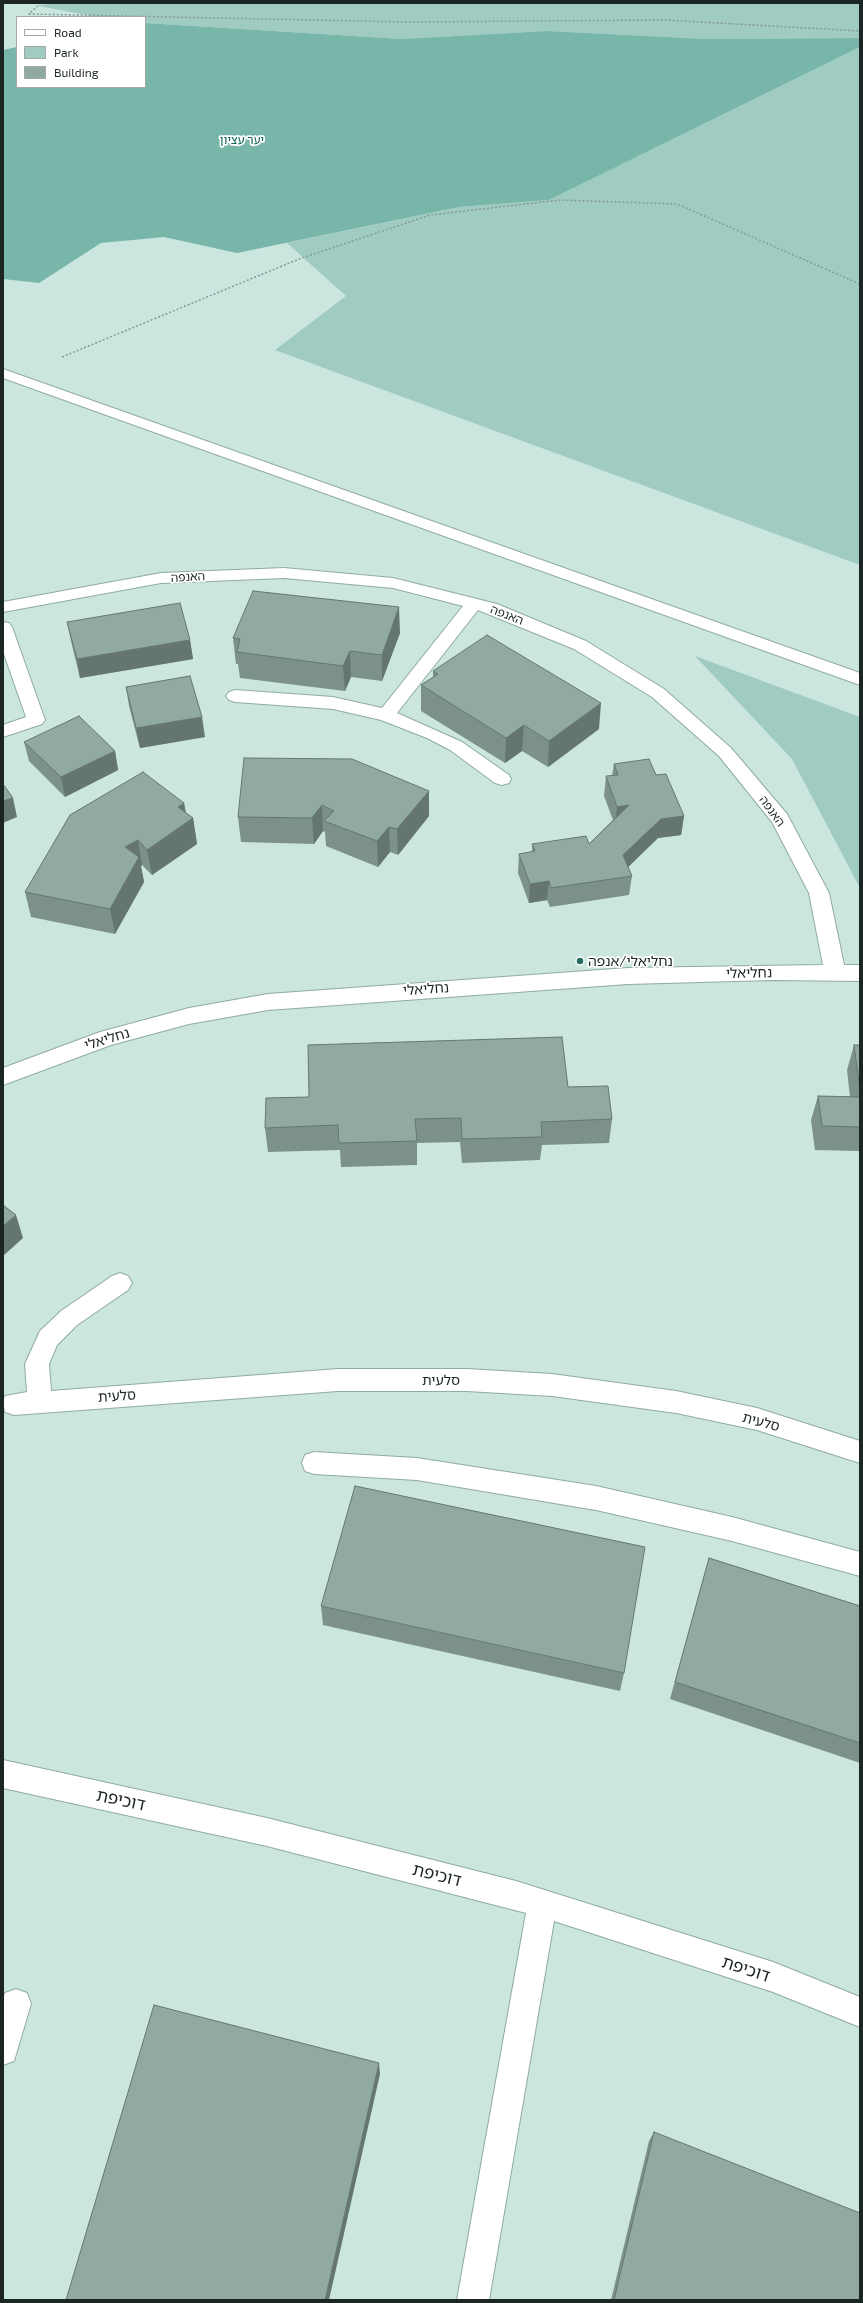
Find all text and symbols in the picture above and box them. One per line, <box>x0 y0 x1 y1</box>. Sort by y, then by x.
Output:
legend <box>16 16 146 88</box>
text: Road <box>54 25 82 39</box>
text: Park <box>54 45 79 59</box>
text: Building <box>54 65 98 79</box>
park label: יער עציון <box>220 133 264 147</box>
street label: האנפה <box>170 569 206 585</box>
street label: האנפה <box>488 602 526 628</box>
street label: האנפה <box>756 793 788 829</box>
place label: נחליאלי/אנפה <box>588 953 673 969</box>
marker: נחליאלי/אנפה <box>575 956 585 966</box>
street label: נחליאלי <box>726 964 772 982</box>
street label: נחליאלי <box>402 979 450 999</box>
street label: נחליאלי <box>82 1024 132 1054</box>
street label: סלעית <box>422 1372 460 1388</box>
street label: סלעית <box>97 1386 137 1406</box>
street label: סלעית <box>740 1409 782 1435</box>
street label: דוכיפת <box>95 1785 147 1815</box>
street label: דוכיפת <box>410 1859 464 1891</box>
street label: דוכיפת <box>719 1952 773 1986</box>

